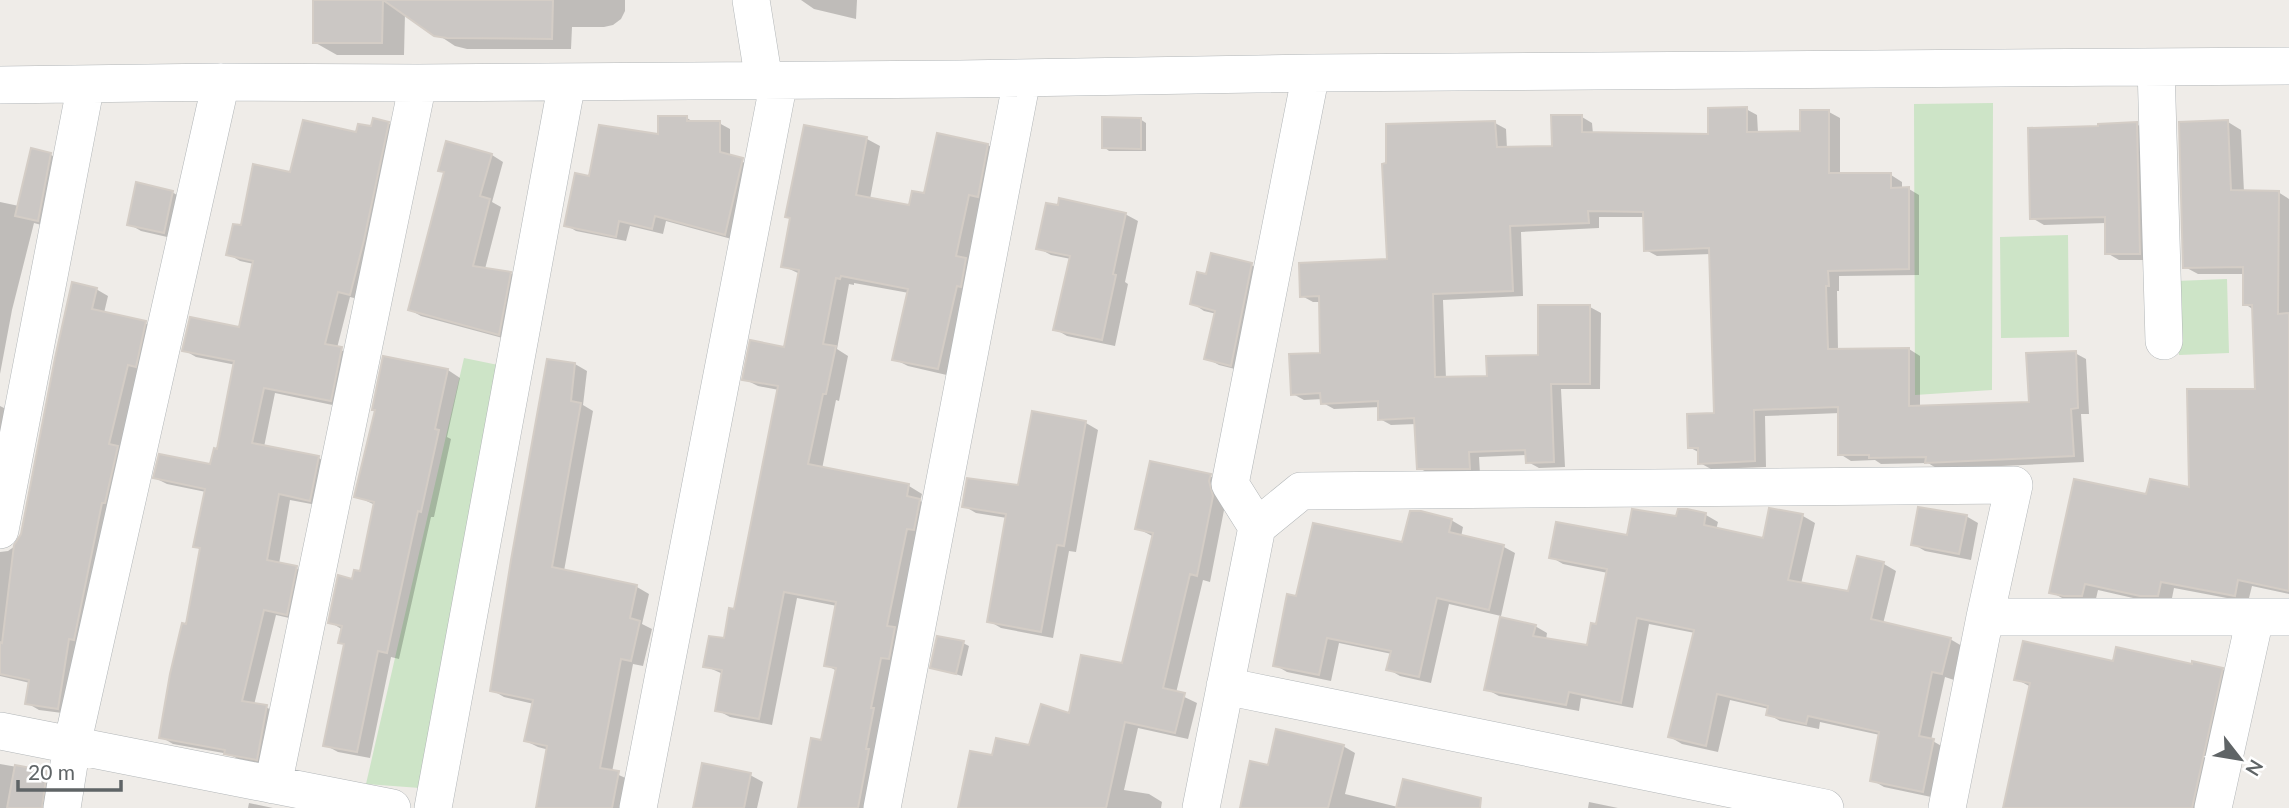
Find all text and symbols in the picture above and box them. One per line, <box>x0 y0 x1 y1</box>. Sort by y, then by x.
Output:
north arrow <box>2205 724 2275 794</box>
scale bar <box>18 748 121 792</box>
text: N <box>2241 756 2269 780</box>
text: 20 m <box>28 759 75 784</box>

